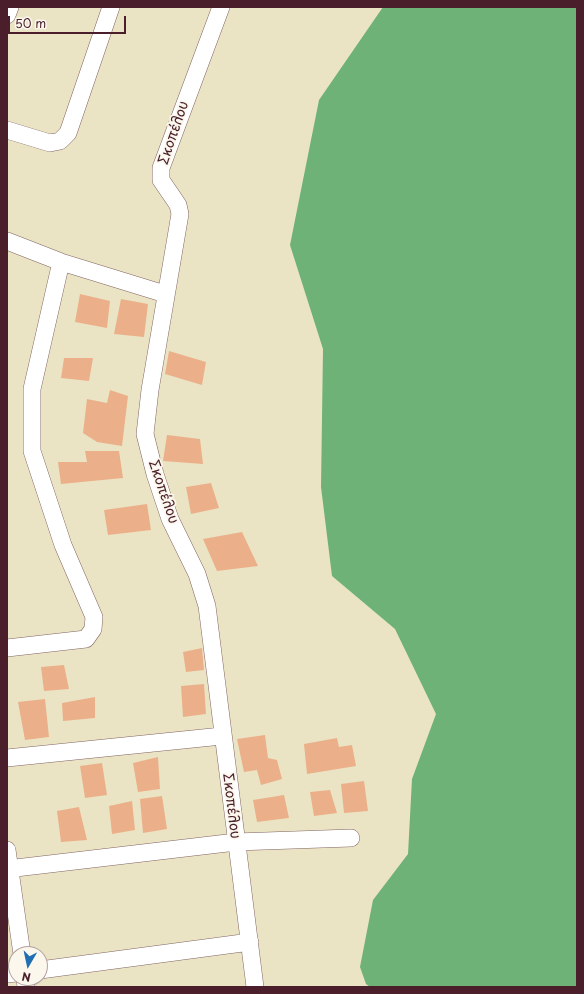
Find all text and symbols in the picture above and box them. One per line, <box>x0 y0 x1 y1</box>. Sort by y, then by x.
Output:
scale bar <box>10 8 128 34</box>
text: 50 m <box>15 14 46 32</box>
street label: Σκοπέλου <box>155 99 193 167</box>
street label: Σκοπέλου <box>144 458 182 526</box>
street label: Σκοπέλου <box>219 772 243 840</box>
north arrow <box>8 946 48 986</box>
text: N <box>21 968 32 986</box>

